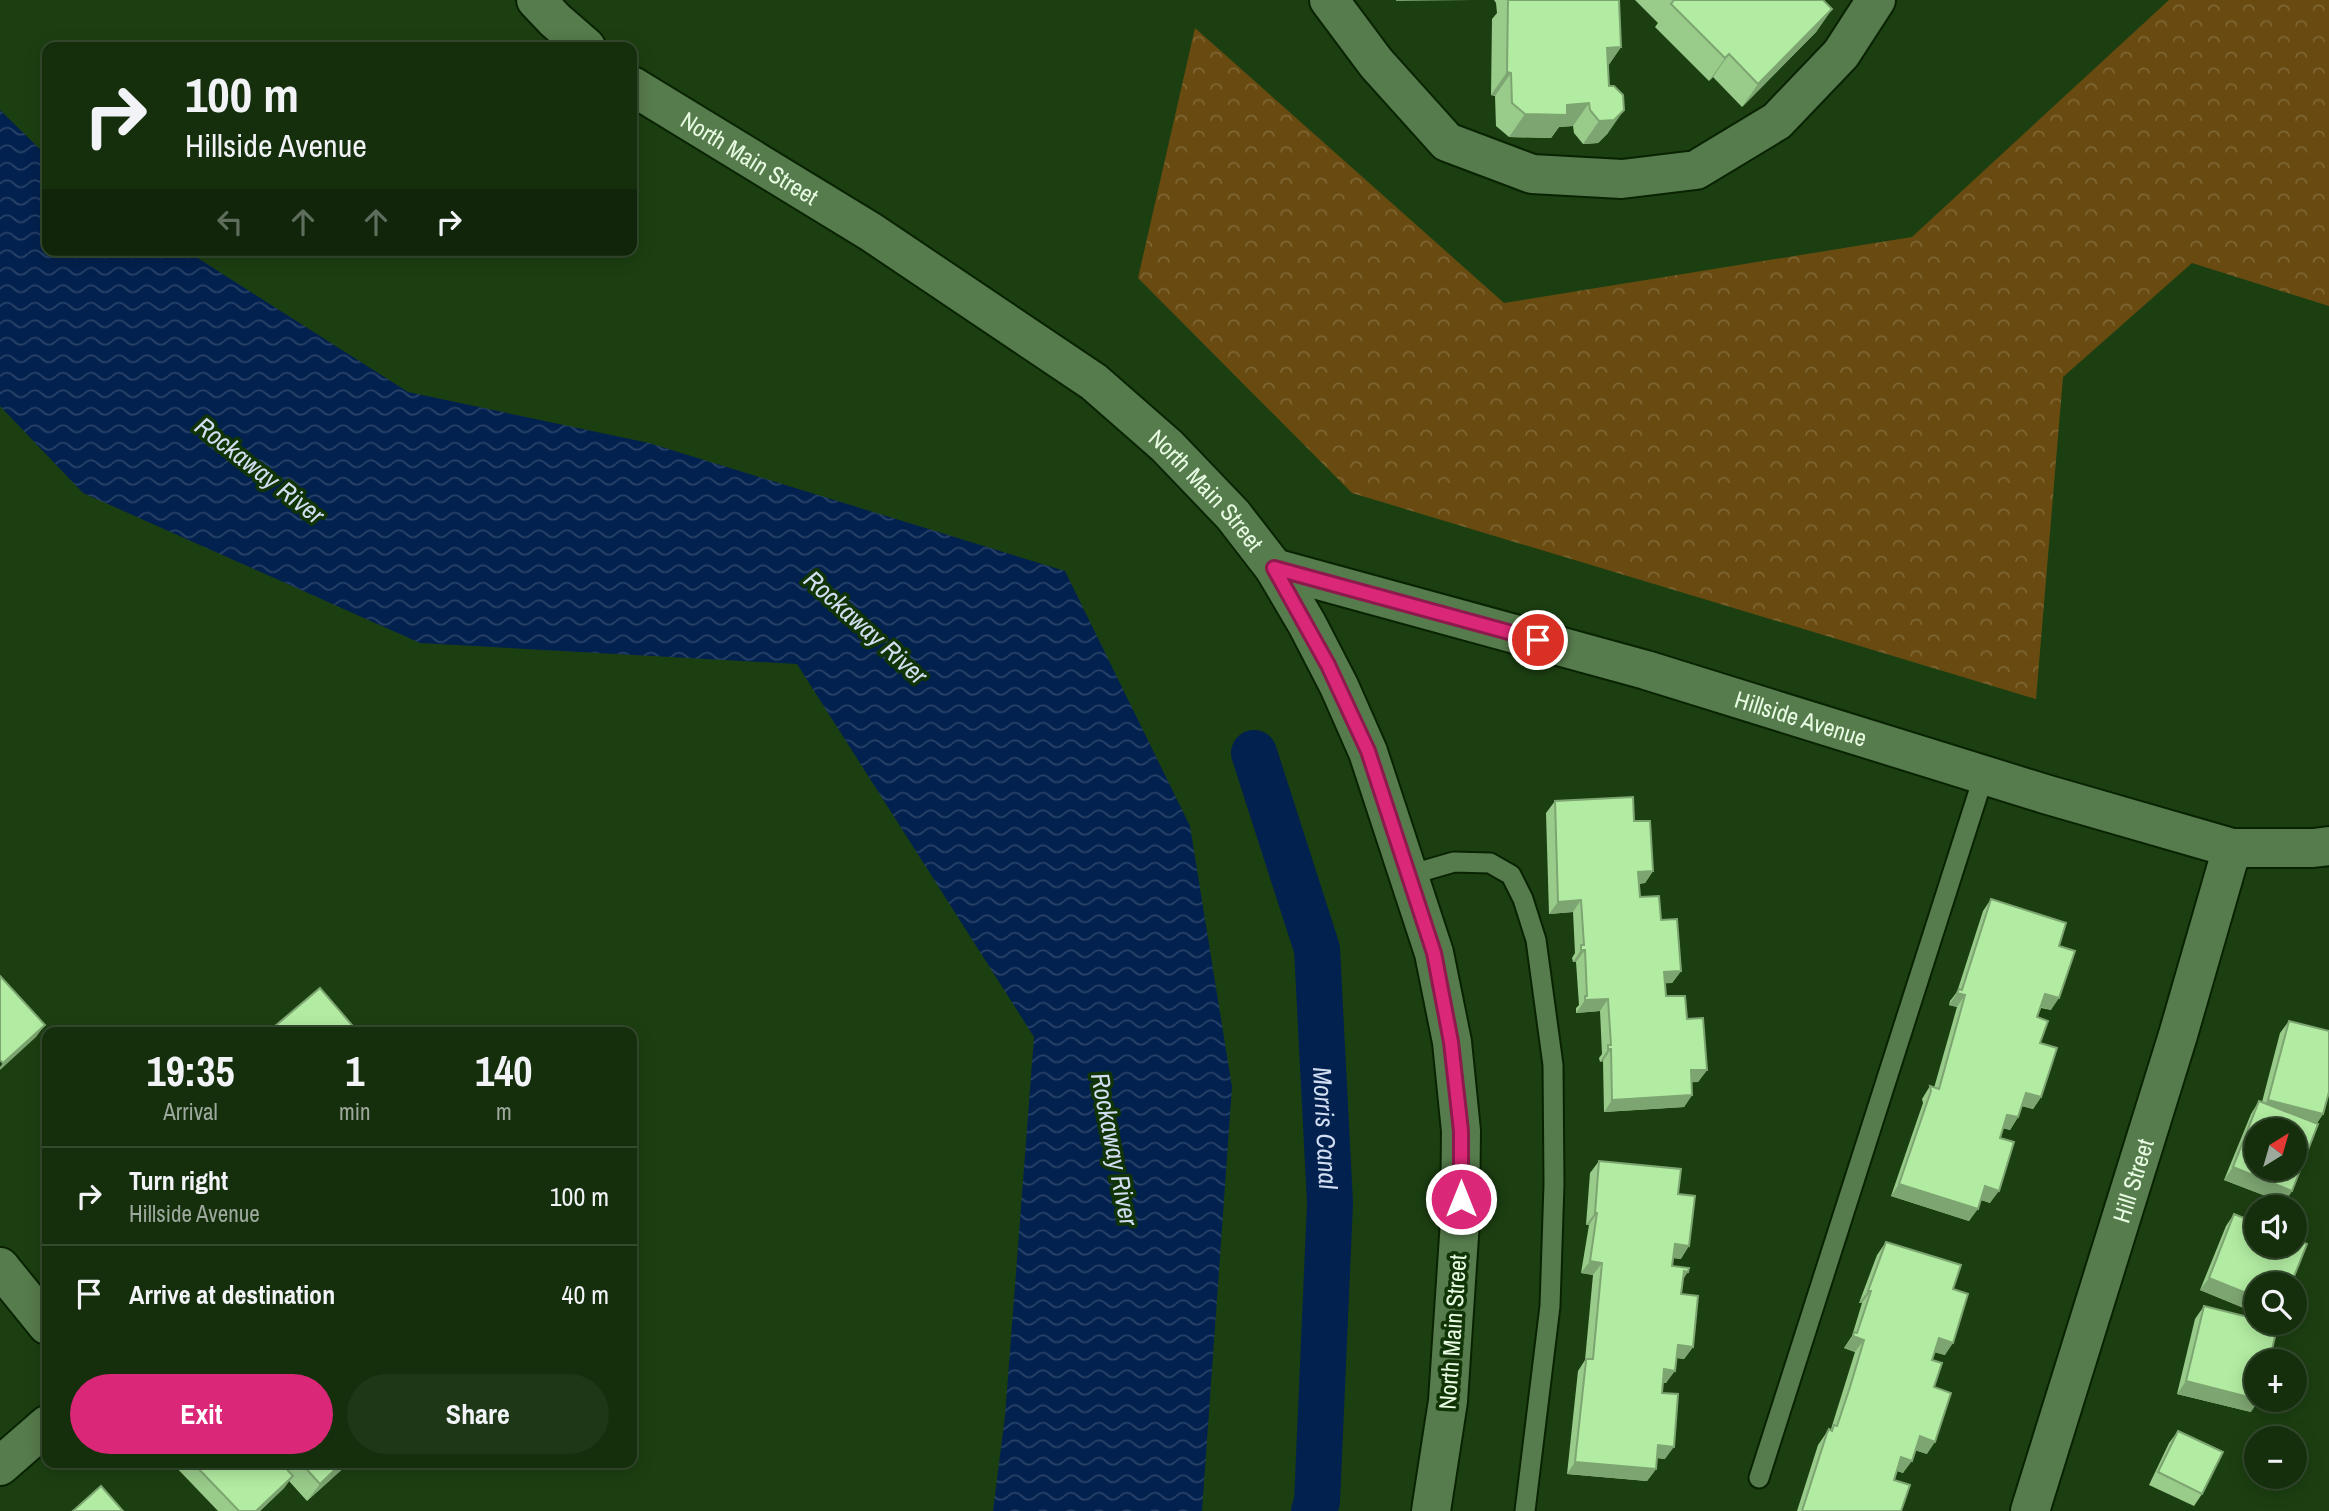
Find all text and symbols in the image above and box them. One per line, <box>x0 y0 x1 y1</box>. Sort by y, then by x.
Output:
text: 100 m <box>185 61 299 127</box>
icon: right <box>70 70 161 161</box>
street label: North Main Street <box>675 104 825 212</box>
text: Hillside Avenue <box>185 124 367 167</box>
icon: left <box>211 203 249 241</box>
icon: ahead <box>284 203 322 241</box>
icon: ahead <box>357 203 395 241</box>
icon: right <box>430 203 468 241</box>
water label: Rockaway River <box>188 408 333 532</box>
street label: North Main Street <box>1142 422 1271 558</box>
water label: Rockaway River <box>797 562 936 693</box>
pin <box>1508 610 1568 670</box>
icon: arrive <box>1519 621 1557 659</box>
street label: Hillside Avenue <box>1731 683 1871 754</box>
text: 19:35 <box>147 1043 235 1099</box>
text: 1 <box>345 1043 364 1099</box>
text: 140 <box>475 1043 533 1099</box>
water label: Morris Canal <box>1306 1066 1347 1191</box>
water label: Rockaway River <box>1083 1069 1147 1229</box>
text: Arrival <box>163 1096 218 1127</box>
text: min <box>339 1096 371 1127</box>
text: m <box>496 1096 512 1127</box>
north arrow <box>2244 1118 2306 1181</box>
map controls <box>2244 1118 2307 1489</box>
street label: Hill Street <box>2105 1134 2161 1227</box>
position arrow <box>1424 1162 1498 1236</box>
text: Turn right <box>129 1163 228 1198</box>
icon: right <box>70 1177 108 1215</box>
text: 100 m <box>550 1179 609 1214</box>
button: sound <box>2244 1195 2307 1258</box>
text: Hillside Avenue <box>129 1198 260 1229</box>
street label: North Main Street <box>1431 1253 1473 1411</box>
button: search <box>2244 1272 2307 1335</box>
icon: arrive <box>70 1275 108 1313</box>
text: Arrive at destination <box>129 1277 335 1312</box>
text: 40 m <box>562 1277 609 1312</box>
button: + <box>2244 1349 2307 1412</box>
button: Exit <box>70 1374 333 1454</box>
button: Share <box>347 1374 609 1454</box>
button: − <box>2244 1426 2307 1489</box>

